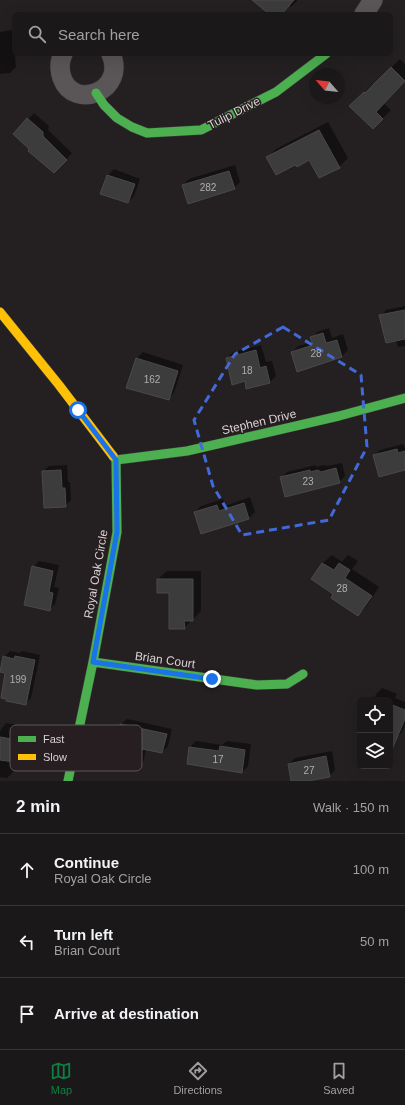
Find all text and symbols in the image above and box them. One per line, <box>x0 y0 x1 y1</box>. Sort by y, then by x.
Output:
search box <box>12 12 393 56</box>
icon: search <box>26 23 48 45</box>
text: Search here <box>58 26 140 43</box>
north arrow <box>309 68 345 104</box>
street label: Tulip Drive <box>205 94 263 132</box>
house number: 282 <box>200 182 217 193</box>
house number: 28 <box>310 348 322 359</box>
house number: 18 <box>241 365 253 376</box>
house number: 162 <box>144 374 161 385</box>
route start <box>69 401 87 419</box>
street label: Stephen Drive <box>220 407 298 437</box>
house number: 23 <box>302 476 314 487</box>
street label: Royal Oak Circle <box>81 528 111 620</box>
house number: 28 <box>336 583 348 594</box>
street label: Brian Court <box>134 649 197 671</box>
route end <box>203 670 221 688</box>
house number: 199 <box>10 674 27 685</box>
map controls <box>357 697 393 769</box>
button: locate <box>357 697 393 733</box>
legend <box>10 725 142 771</box>
text: Fast <box>43 733 64 745</box>
button: layers <box>357 733 393 769</box>
text: Slow <box>43 751 67 763</box>
house number: 17 <box>212 754 224 765</box>
house number: 27 <box>303 765 315 776</box>
text: 2 min <box>16 797 60 816</box>
text: Walk · 150 m <box>313 800 389 815</box>
text: Continue <box>54 854 119 871</box>
icon: ahead <box>16 859 38 881</box>
text: 100 m <box>353 862 389 877</box>
text: Royal Oak Circle <box>54 871 152 886</box>
text: Turn left <box>54 926 113 943</box>
icon: left <box>16 931 38 953</box>
text: 50 m <box>360 934 389 949</box>
text: Brian Court <box>54 943 120 958</box>
icon: arrive <box>16 1003 38 1025</box>
text: Arrive at destination <box>54 1005 199 1022</box>
tab: Map <box>50 1060 72 1096</box>
tab: Directions <box>173 1060 222 1096</box>
tab: Saved <box>323 1060 354 1096</box>

